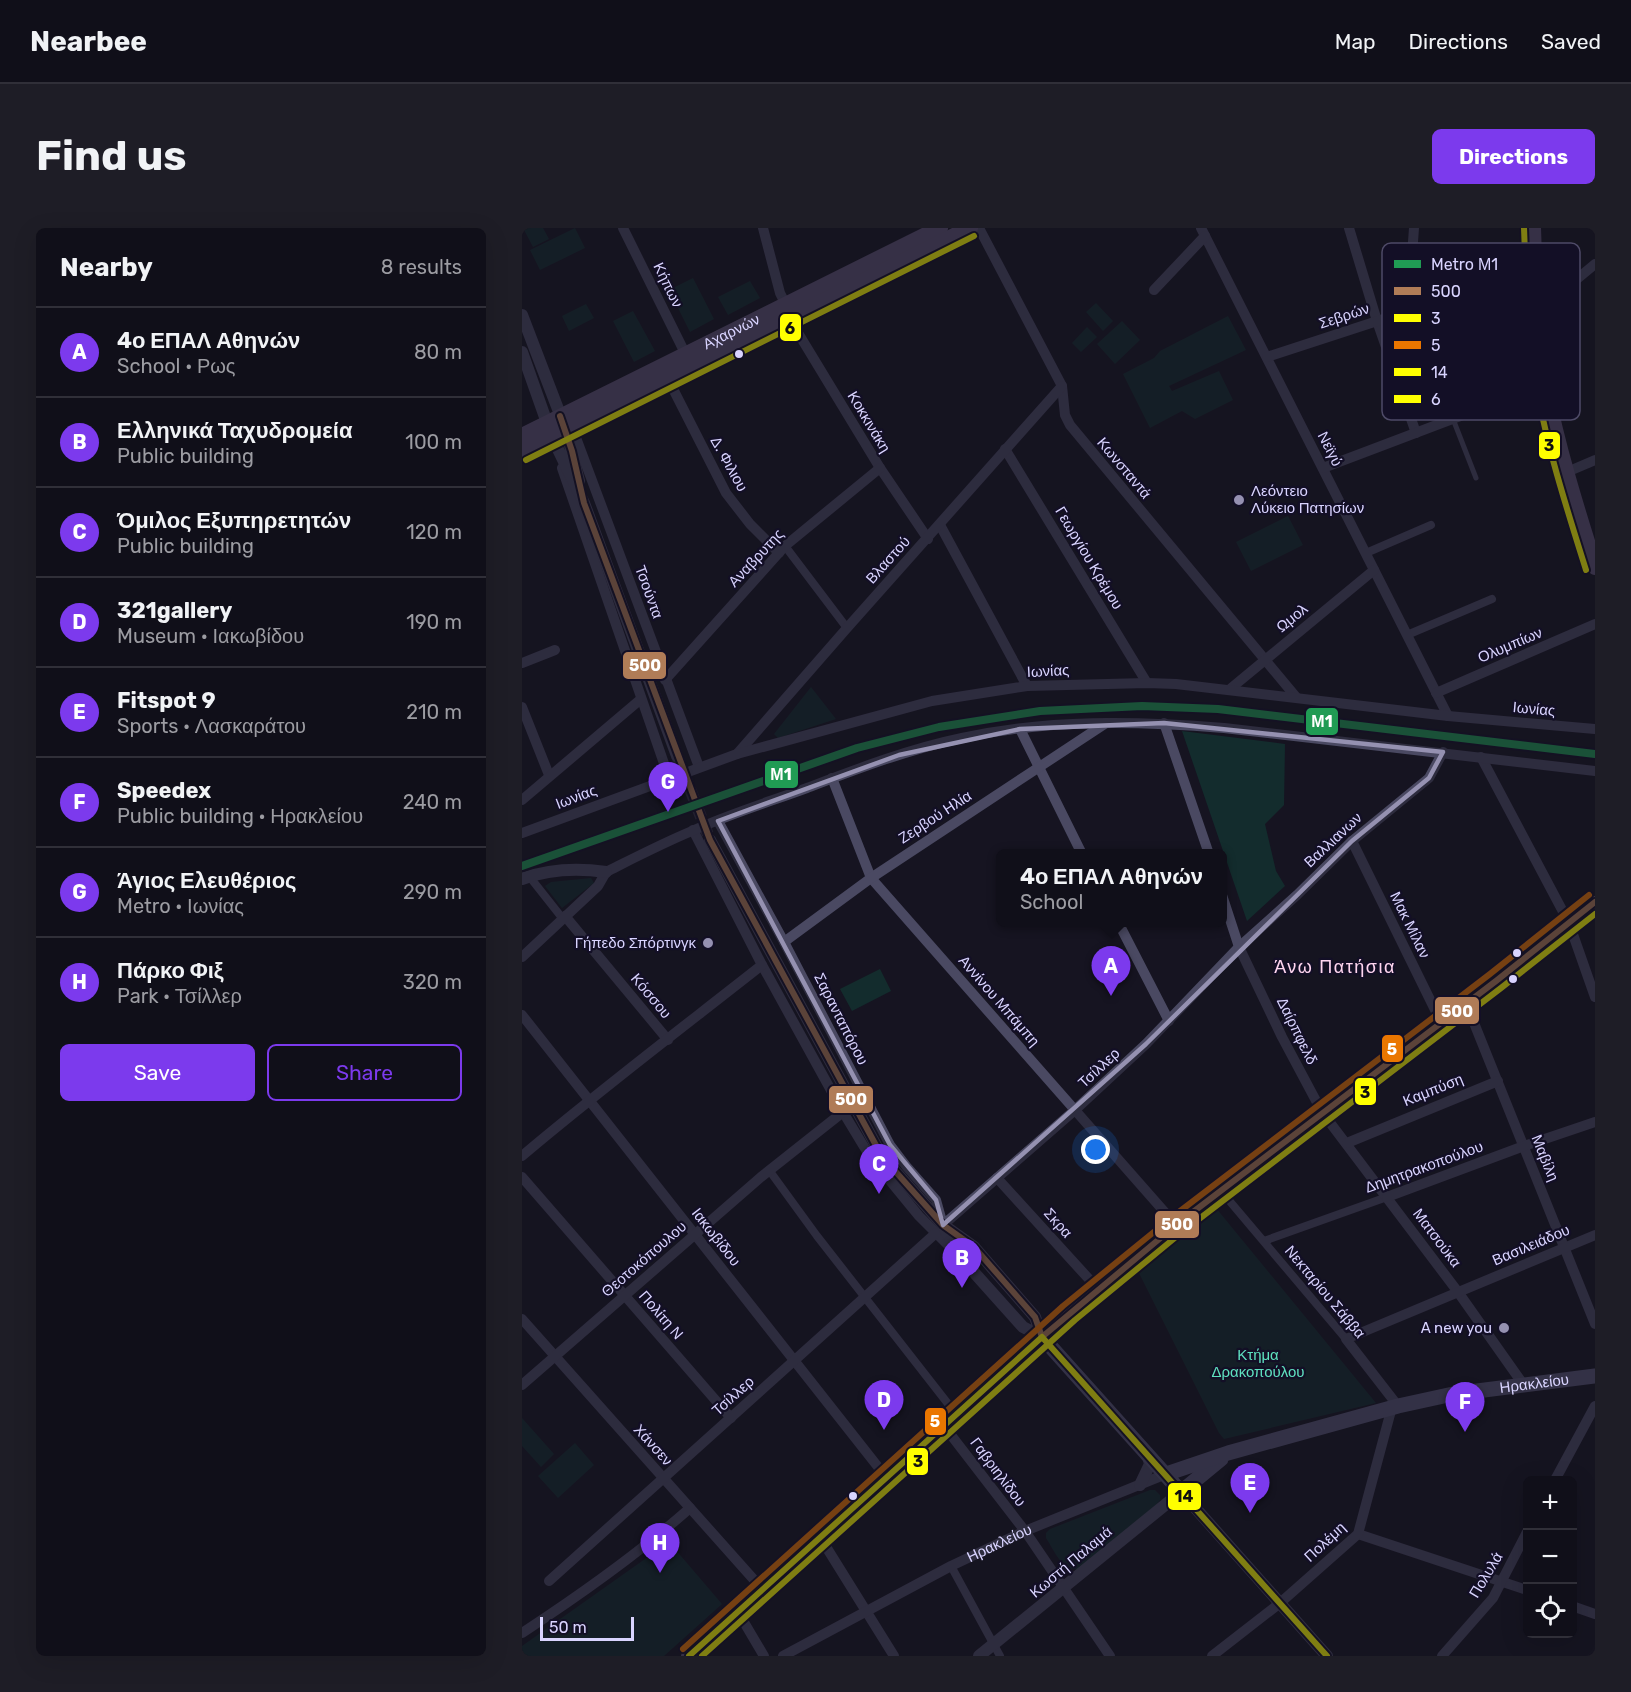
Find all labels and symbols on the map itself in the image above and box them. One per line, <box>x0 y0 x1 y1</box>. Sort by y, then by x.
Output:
legend <box>1382 243 1580 420</box>
text: Metro Μ1 <box>1431 255 1498 274</box>
street label: Κήπων <box>649 260 687 310</box>
text: 500 <box>1431 282 1461 301</box>
street label: Σεβρών <box>1316 299 1372 333</box>
text: 3 <box>1431 309 1441 328</box>
street label: Αχαρνών <box>700 310 763 353</box>
line badge: 6 <box>779 313 802 342</box>
text: 6 <box>785 319 795 338</box>
text: 5 <box>1431 336 1441 355</box>
unlabelled marker <box>733 348 745 360</box>
text: 14 <box>1431 363 1448 382</box>
street label: Κοκκινάκη <box>844 388 894 456</box>
text: 6 <box>1431 390 1441 409</box>
street label: Νεϊγύ <box>1314 429 1346 469</box>
line badge: 3 <box>1538 431 1561 460</box>
street label: Δ. Φιλιου <box>707 433 751 495</box>
street label: Κωνσταντά <box>1093 434 1155 503</box>
text: 3 <box>1544 436 1554 455</box>
place label: Λεόντειο Λύκειο Πατησίων <box>1251 482 1364 517</box>
marker: Λεόντειο Λύκειο Πατησίων <box>1232 493 1246 507</box>
street label: Γεωργίου Κρέμου <box>1051 503 1127 613</box>
street label: Αναβρυτης <box>725 525 787 591</box>
street label: Βλαστού <box>862 533 914 587</box>
street label: Τσούντα <box>631 563 667 621</box>
street label: Ωμολ <box>1273 600 1312 636</box>
street label: Ολυμπίων <box>1475 623 1545 667</box>
line badge: 500 <box>622 651 667 680</box>
text: 500 <box>629 656 661 675</box>
street label: Ιωνίας <box>1026 661 1070 681</box>
street label: Ιωνίας <box>1512 698 1556 720</box>
line badge: Μ1 <box>1305 707 1339 736</box>
text: Μ1 <box>1311 712 1333 731</box>
line badge: Μ1 <box>764 760 799 789</box>
pin: G <box>648 762 688 812</box>
text: Μ1 <box>770 765 792 784</box>
street label: Ιωνίας <box>553 781 599 813</box>
street label: Ζερβού Ηλία <box>895 787 975 847</box>
street label: Βαλλιανων <box>1300 809 1366 871</box>
street label: Μακ Μίλαν <box>1386 889 1434 961</box>
place label: Γήπεδο Σπόρτινγκ <box>575 934 696 952</box>
marker: Γήπεδο Σπόρτινγκ <box>701 936 715 950</box>
pin: A <box>1092 946 1130 996</box>
unlabelled marker <box>1511 947 1523 959</box>
street label: Αννίνου Μπάμπη <box>955 952 1043 1050</box>
district label: Άνω Πατήσια <box>1274 956 1396 978</box>
street label: Κόσσου <box>627 970 675 1022</box>
street label: Σαρανταπόρου <box>810 970 872 1068</box>
unlabelled marker <box>1507 973 1519 985</box>
street label: Δαίρπφελδ <box>1273 994 1321 1068</box>
line badge: 500 <box>1434 996 1480 1025</box>
text: 500 <box>1441 1002 1473 1021</box>
line badge: 5 <box>1381 1034 1404 1063</box>
text: 5 <box>1387 1040 1397 1059</box>
street label: Τσίλλερ <box>1074 1044 1124 1092</box>
street label: Καμπύση <box>1400 1070 1466 1110</box>
line badge: 3 <box>1354 1077 1377 1106</box>
text: 3 <box>1360 1083 1370 1102</box>
line badge: 500 <box>828 1085 874 1114</box>
text: 500 <box>835 1090 867 1109</box>
street label: Μαβίλη <box>1527 1132 1563 1184</box>
your location <box>1081 1135 1110 1164</box>
street label: Δημητρακοπούλου <box>1362 1137 1486 1197</box>
pin: C <box>860 1144 898 1194</box>
street label: Ιακωβίδου <box>688 1204 744 1270</box>
street label: Σκρα <box>1040 1204 1076 1242</box>
street label: Ματσούκα <box>1409 1205 1465 1271</box>
line badge: 500 <box>1154 1210 1200 1239</box>
text: 500 <box>1161 1215 1193 1234</box>
street label: Θεοτοκόπουλου <box>598 1217 690 1301</box>
street label: Βασιλειάδου <box>1490 1221 1572 1269</box>
pin: B <box>942 1238 982 1288</box>
street label: Νεκταρίου Σάββα <box>1281 1242 1369 1342</box>
street label: Πολίτη Ν <box>635 1287 687 1343</box>
place label: A new you <box>1421 1319 1492 1337</box>
marker: A new you <box>1497 1321 1511 1335</box>
park label: Κτήμα Δρακοπούλου <box>1211 1346 1305 1381</box>
street label: Ηρακλείου <box>1499 1370 1570 1397</box>
street label: Τσίλλερ <box>708 1372 758 1420</box>
pin: D <box>864 1380 904 1430</box>
pin: F <box>1446 1382 1484 1432</box>
line badge: 5 <box>924 1407 947 1436</box>
text: 5 <box>930 1412 940 1431</box>
street label: Χάνσεν <box>630 1421 676 1469</box>
street label: Γαβριηλίδου <box>966 1434 1030 1510</box>
line badge: 3 <box>906 1447 929 1476</box>
text: 3 <box>913 1452 923 1471</box>
pin: E <box>1230 1464 1270 1513</box>
line badge: 14 <box>1167 1482 1202 1511</box>
text: 14 <box>1175 1487 1194 1506</box>
unlabelled marker <box>847 1490 859 1502</box>
street label: Πολέμη <box>1301 1518 1349 1566</box>
street label: Ηρακλείου <box>964 1520 1034 1566</box>
street label: Κωστή Παλαμά <box>1026 1522 1116 1602</box>
pin: H <box>640 1524 680 1573</box>
street label: Πολυλά <box>1465 1549 1507 1601</box>
scale bar <box>540 1614 634 1642</box>

